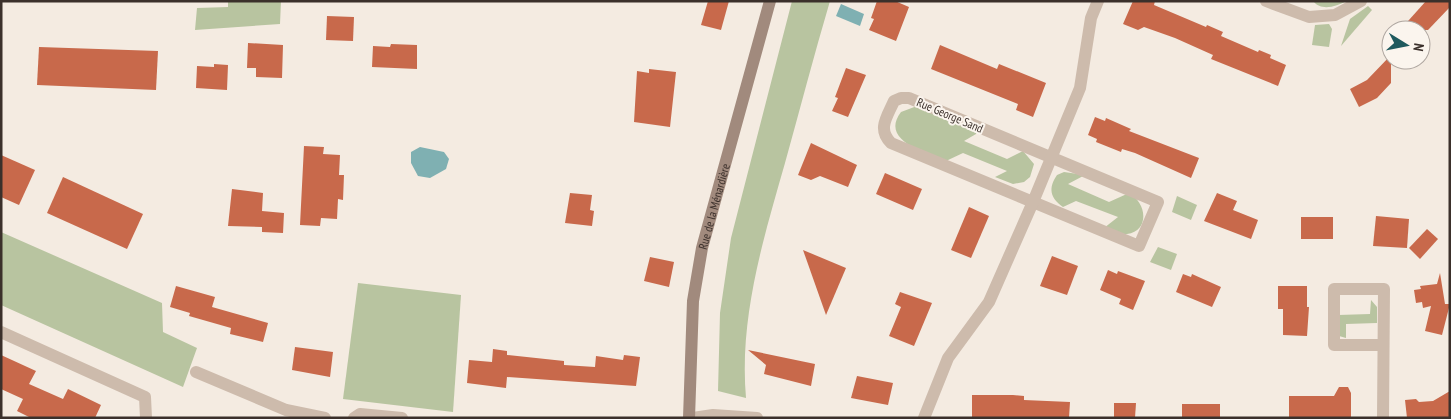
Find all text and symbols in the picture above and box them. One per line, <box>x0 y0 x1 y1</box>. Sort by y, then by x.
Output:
north arrow <box>1381 20 1431 70</box>
text: N <box>1409 42 1428 53</box>
street label: Rue George Sand <box>914 94 986 136</box>
street label: Rue de la Ménardière <box>694 162 732 251</box>

